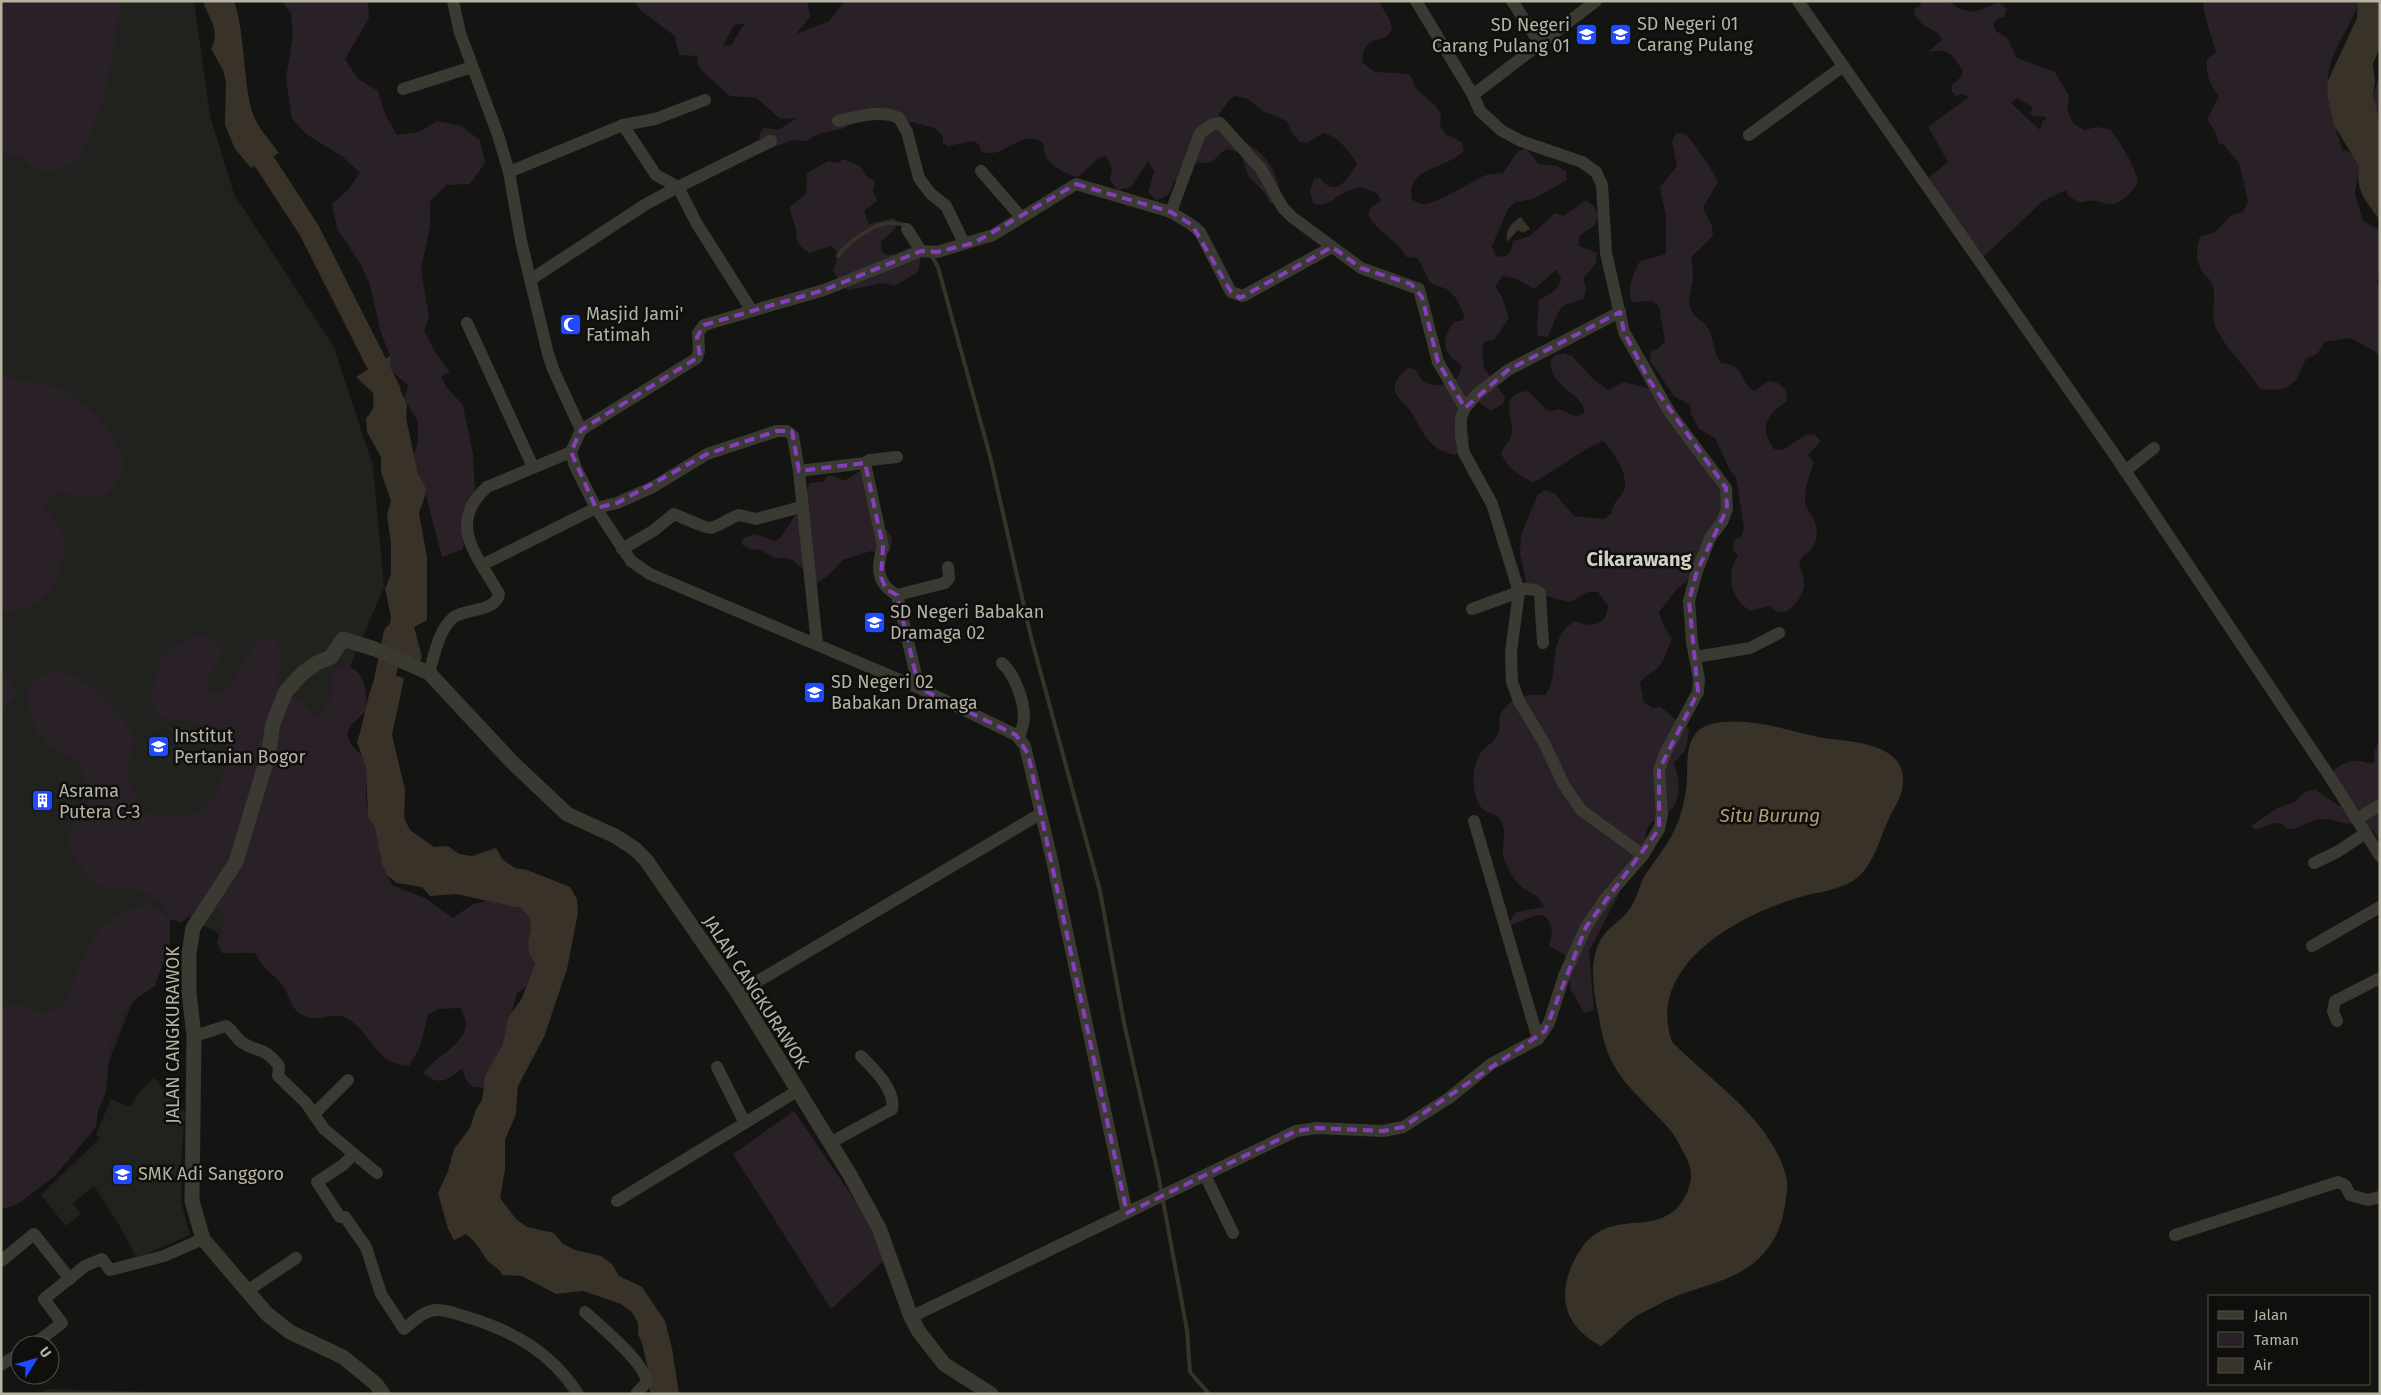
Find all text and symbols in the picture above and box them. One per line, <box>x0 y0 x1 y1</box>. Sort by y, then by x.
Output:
place label: SD Negeri 01 Carang Pulang <box>1637 13 1753 56</box>
place label: SD Negeri Carang Pulang 01 <box>1432 14 1570 57</box>
school or university icon: SD Negeri 01 Carang Pulang <box>1609 22 1633 46</box>
school or university icon: SD Negeri Carang Pulang 01 <box>1574 23 1598 47</box>
place label: Masjid Jami' Fatimah <box>586 303 683 346</box>
mosque icon: Masjid Jami' Fatimah <box>558 312 582 336</box>
district label: Cikarawang <box>1586 547 1693 571</box>
place label: SD Negeri Babakan Dramaga 02 <box>890 601 1044 644</box>
school or university icon: SD Negeri Babakan Dramaga 02 <box>862 610 886 634</box>
place label: SD Negeri 02 Babakan Dramaga <box>831 671 978 714</box>
school or university icon: SD Negeri 02 Babakan Dramaga <box>803 680 827 704</box>
place label: Institut Pertanian Bogor <box>174 725 306 768</box>
school or university icon: Institut Pertanian Bogor <box>146 734 170 758</box>
place label: Asrama Putera C-3 <box>59 780 141 823</box>
building icon: Asrama Putera C-3 <box>31 789 55 813</box>
water label: Situ Burung <box>1719 804 1820 827</box>
street label: JALAN CANGKURAWOK <box>698 911 814 1073</box>
street label: JALAN CANGKURAWOK <box>162 946 184 1124</box>
school or university icon: SMK Adi Sanggoro <box>110 1162 134 1186</box>
place label: SMK Adi Sanggoro <box>138 1163 284 1185</box>
legend <box>2208 1295 2371 1385</box>
text: Jalan <box>2254 1306 2288 1324</box>
text: Taman <box>2254 1331 2299 1349</box>
north arrow <box>10 1335 60 1385</box>
text: U <box>35 1344 55 1361</box>
text: Air <box>2254 1356 2273 1374</box>

